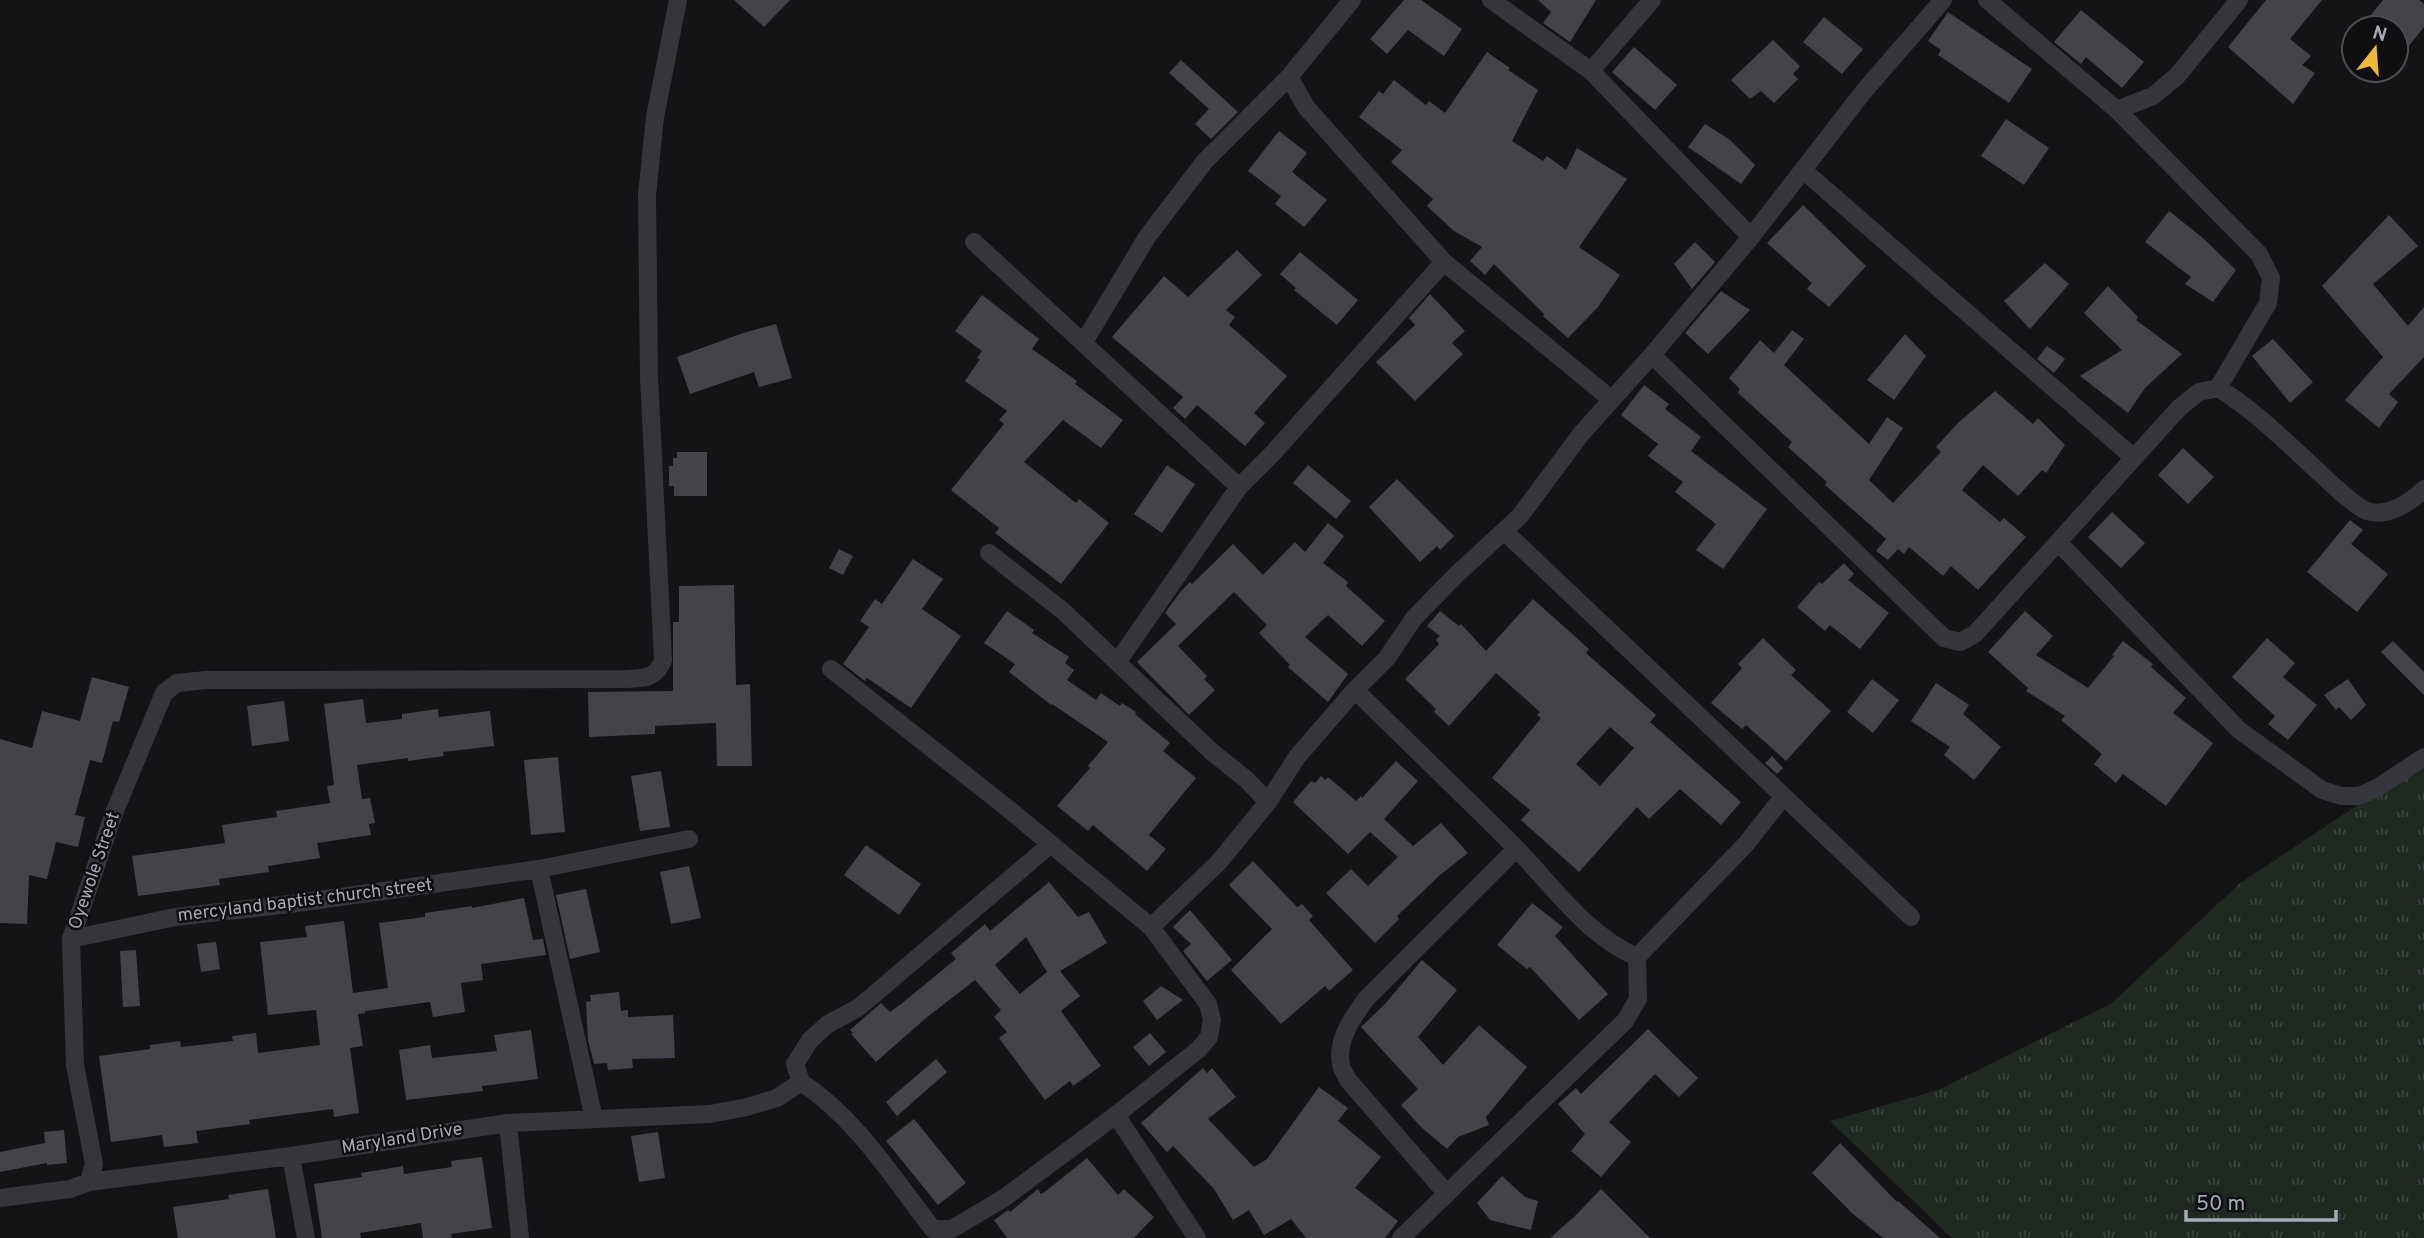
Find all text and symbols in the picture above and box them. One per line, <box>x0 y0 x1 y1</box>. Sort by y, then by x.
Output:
north arrow <box>2340 14 2410 84</box>
text: N <box>2369 21 2389 48</box>
street label: Oyewole Street <box>64 809 126 933</box>
street label: mercyland baptist church street <box>176 874 434 928</box>
street label: Maryland Drive <box>340 1118 464 1160</box>
scale bar <box>2186 1178 2336 1222</box>
text: 50 m <box>2196 1191 2245 1218</box>

